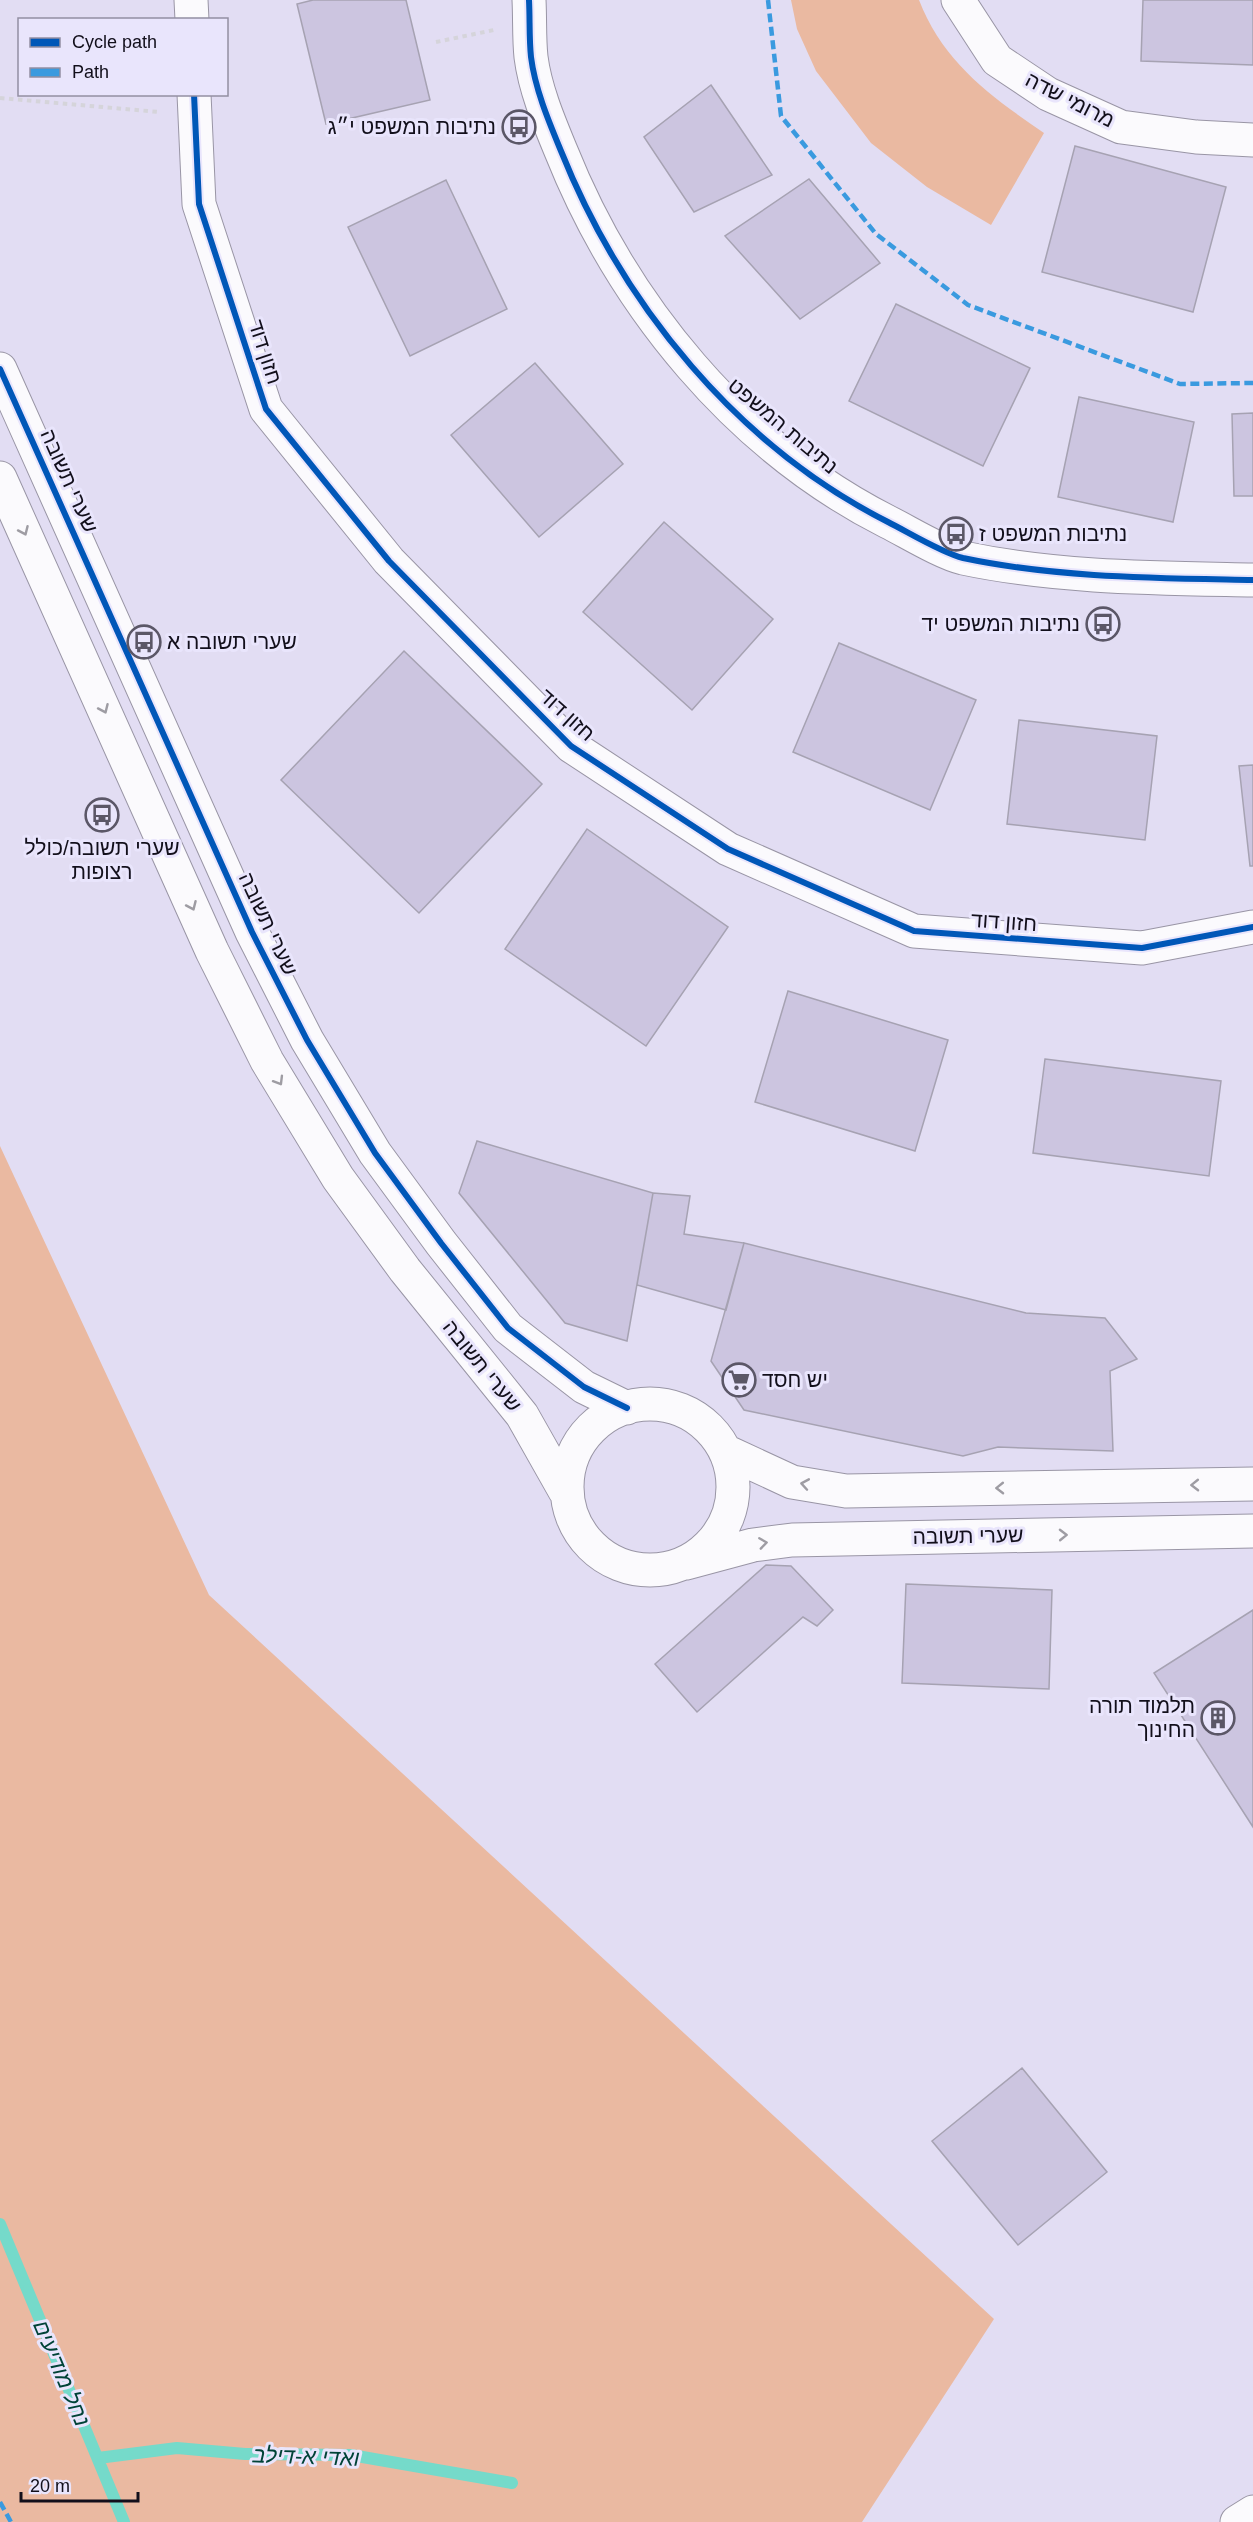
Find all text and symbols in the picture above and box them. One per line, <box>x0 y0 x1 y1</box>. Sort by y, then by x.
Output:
legend <box>18 18 228 96</box>
text: Cycle path <box>72 32 157 52</box>
text: Path <box>72 62 109 82</box>
street label: מרומי שדה <box>1022 67 1118 132</box>
bus stop icon: נתיבות המשפט י״ג <box>501 109 537 145</box>
place label: נתיבות המשפט י״ג <box>328 115 496 138</box>
street label: חזון דוד <box>244 317 287 387</box>
street label: נתיבות המשפט <box>724 373 843 478</box>
street label: שערי תשובה <box>36 426 102 536</box>
bus stop icon: נתיבות המשפט ז <box>938 516 974 552</box>
place label: נתיבות המשפט ז <box>979 522 1127 545</box>
one-way arrow <box>17 525 29 536</box>
bus stop icon: נתיבות המשפט יד <box>1085 606 1121 642</box>
place label: נתיבות המשפט יד <box>922 612 1080 635</box>
bus stop icon: שערי תשובה א <box>126 624 162 660</box>
place label: שערי תשובה א <box>167 630 297 653</box>
street label: חזון דוד <box>535 684 600 745</box>
one-way arrow <box>96 703 108 714</box>
bus stop icon: שערי תשובה/כולל רצופות <box>84 797 120 833</box>
place label: שערי תשובה/כולל רצופות <box>24 836 180 883</box>
street label: שערי תשובה <box>235 869 302 979</box>
one-way arrow <box>185 900 197 911</box>
street label: חזון דוד <box>970 908 1038 935</box>
one-way arrow <box>271 1075 283 1085</box>
street label: שערי תשובה <box>439 1315 526 1416</box>
supermarket icon: יש חסד <box>721 1362 757 1398</box>
place label: יש חסד <box>762 1368 828 1391</box>
one-way arrow <box>801 1478 811 1491</box>
one-way arrow <box>1190 1479 1199 1491</box>
one-way arrow <box>995 1482 1004 1494</box>
street label: שערי תשובה <box>912 1523 1024 1548</box>
one-way arrow <box>1058 1529 1067 1541</box>
one-way arrow <box>758 1538 767 1550</box>
place label: תלמוד תורה החינוך <box>1089 1694 1195 1741</box>
building icon: תלמוד תורה החינוך <box>1200 1700 1236 1736</box>
water label: נחל מודיעים <box>28 2317 95 2430</box>
water label: ואדי א-דילב <box>251 2442 360 2471</box>
scale bar <box>21 2465 138 2503</box>
text: 20 m <box>30 2476 70 2496</box>

